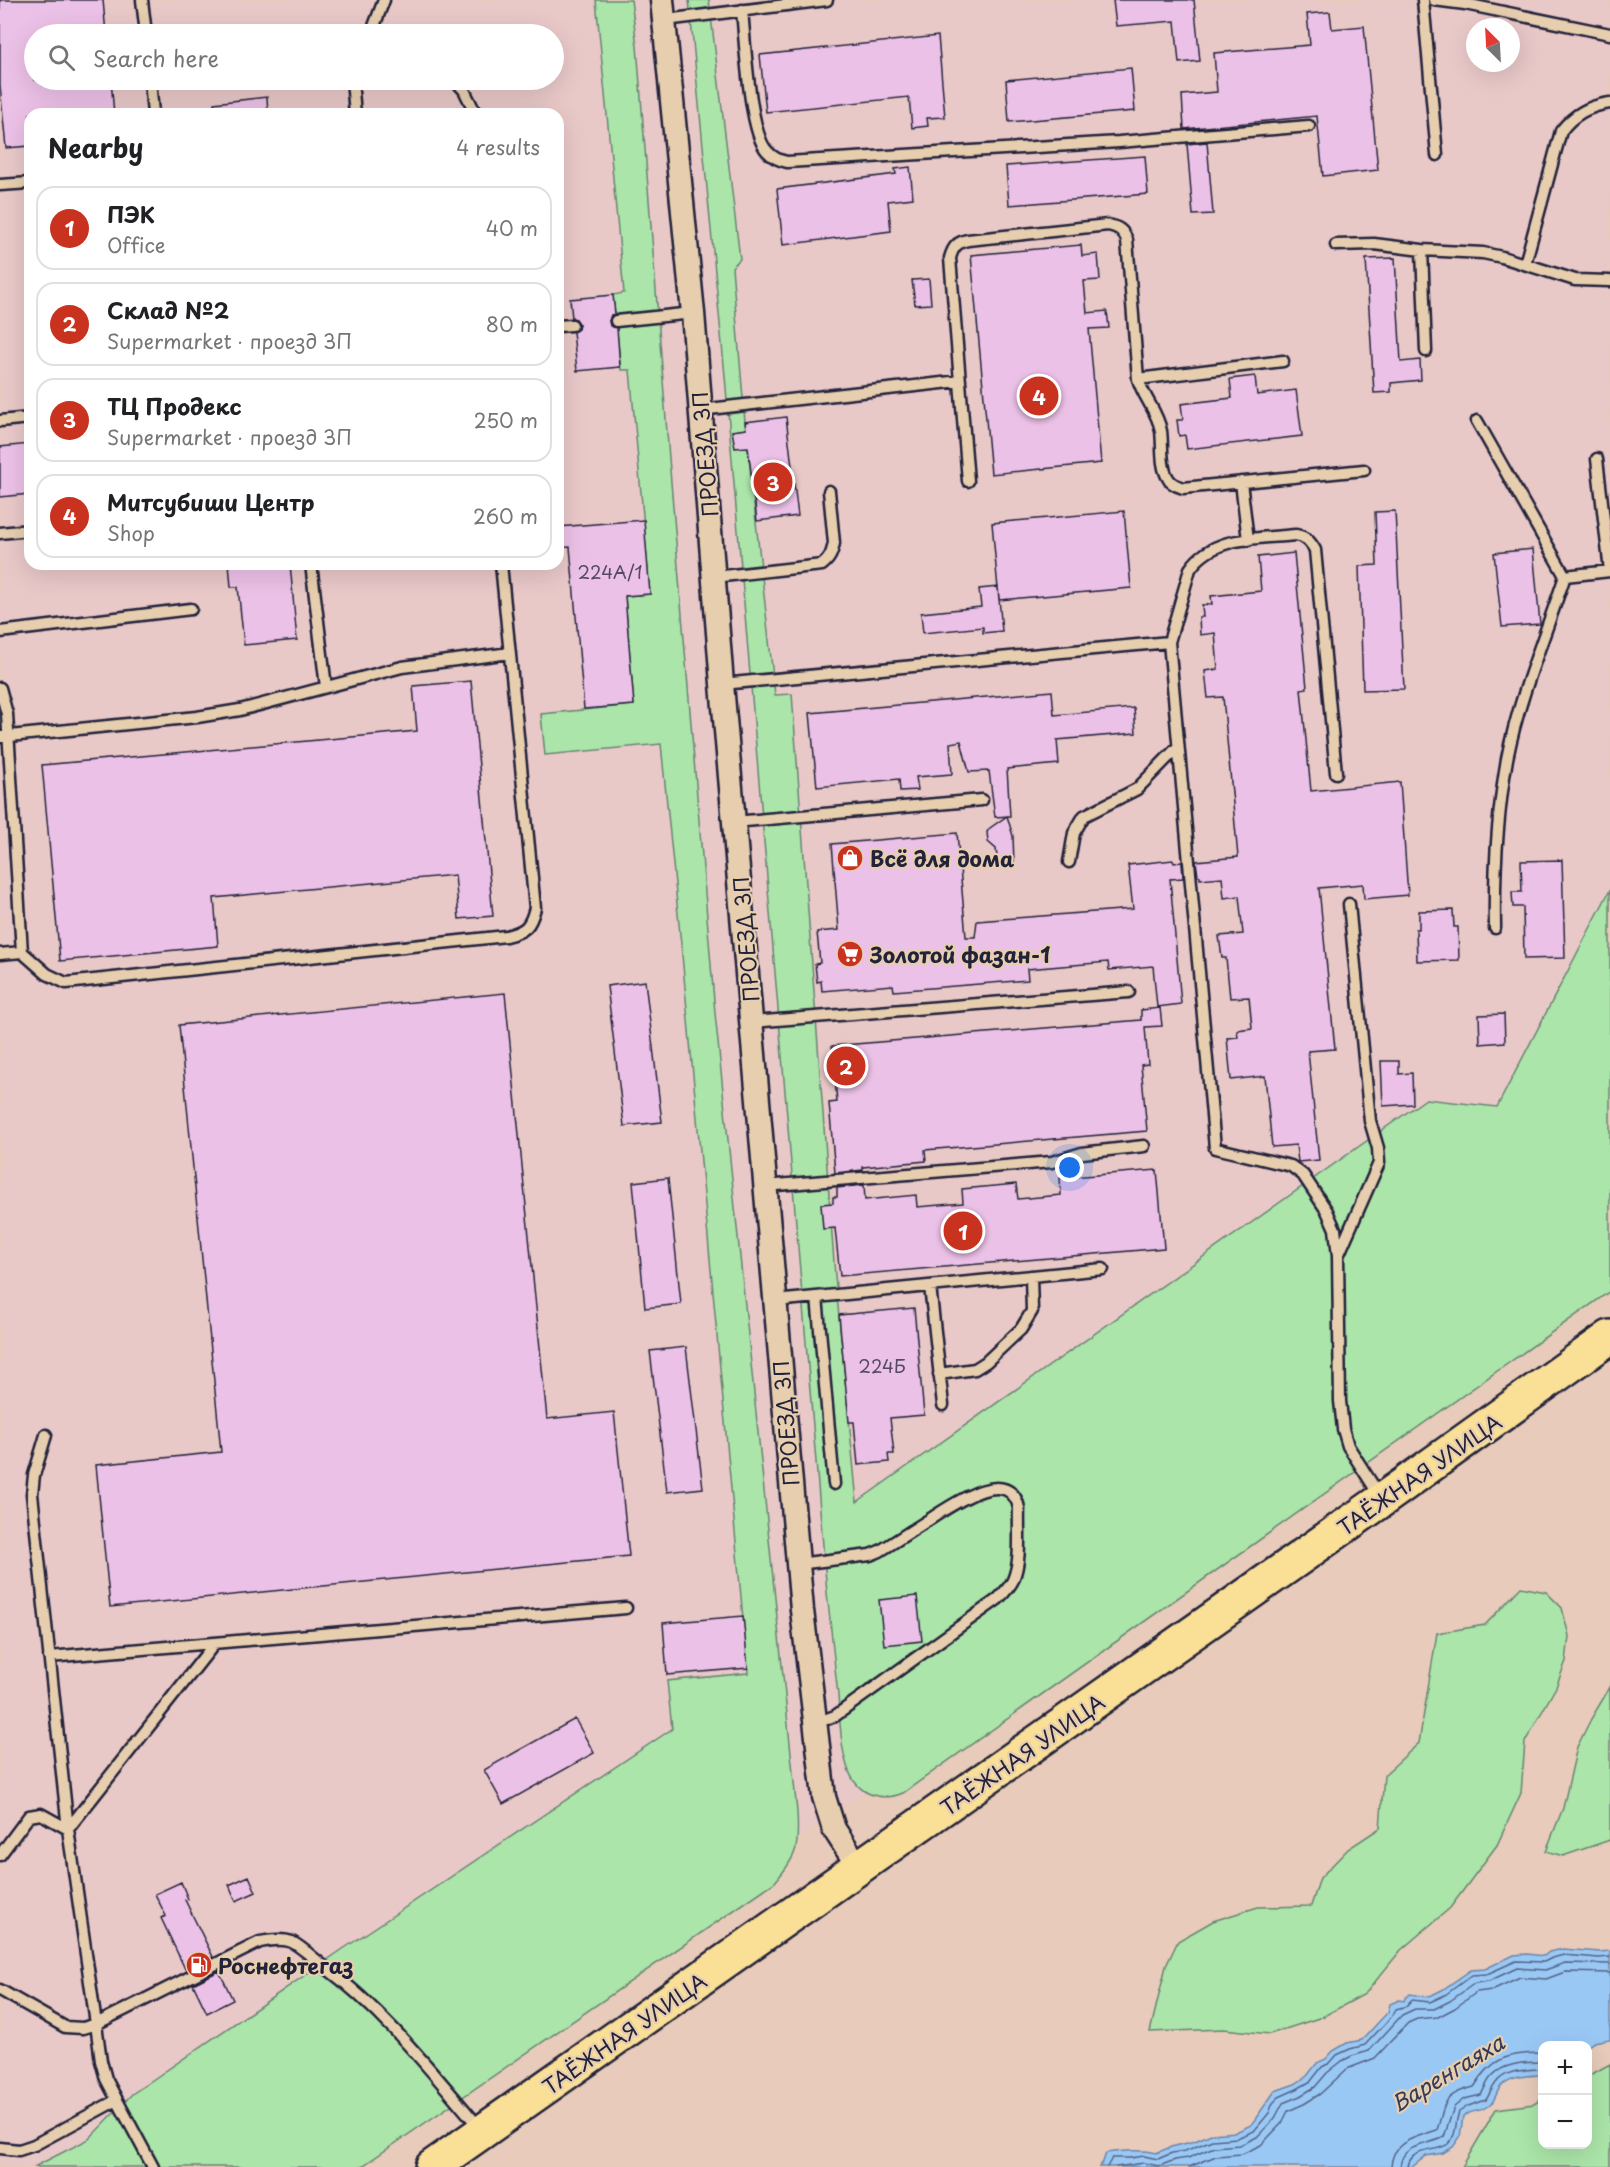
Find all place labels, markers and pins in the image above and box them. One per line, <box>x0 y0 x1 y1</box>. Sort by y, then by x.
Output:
pin: 4 <box>1020 374 1058 418</box>
pin: 3 <box>754 460 792 504</box>
place label: Всё для дома <box>870 842 1015 874</box>
shop icon: Всё для дома <box>835 843 865 873</box>
place label: Золотой фазан-1 <box>869 938 1050 970</box>
supermarket icon: Золотой фазан-1 <box>835 939 865 969</box>
pin: 2 <box>826 1044 866 1088</box>
pin: 1 <box>944 1208 982 1254</box>
place label: Роснефтегаз <box>218 1949 354 1981</box>
fuel station icon: Роснефтегаз <box>184 1950 214 1980</box>

